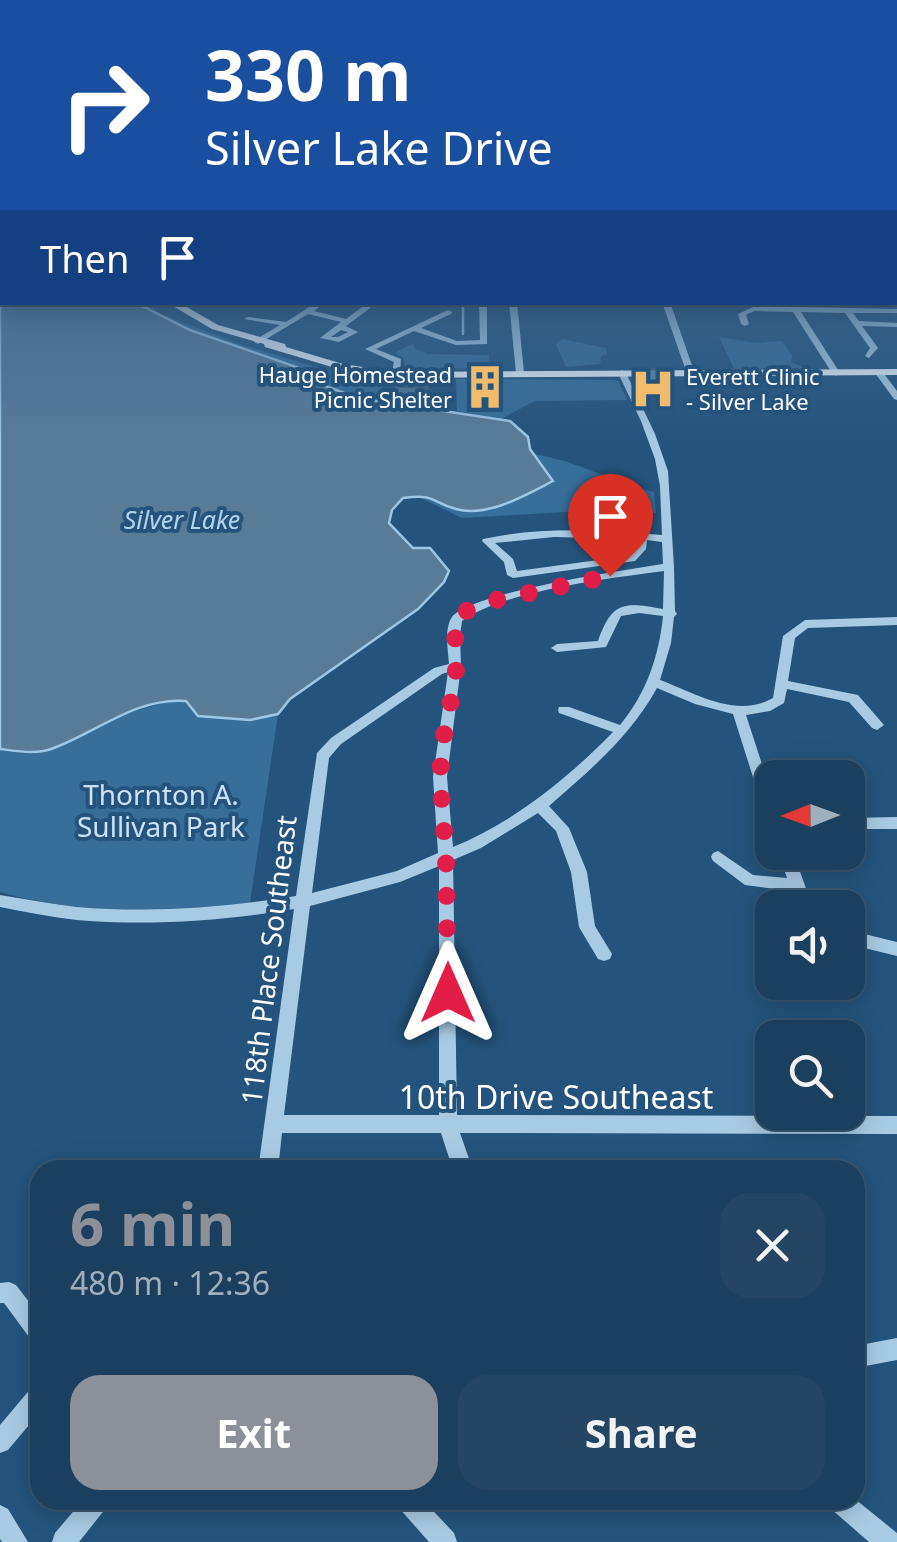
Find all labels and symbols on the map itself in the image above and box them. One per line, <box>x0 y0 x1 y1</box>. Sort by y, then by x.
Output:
place label: Hauge Homestead Picnic Shelter <box>259 359 452 414</box>
place label: Everett Clinic - Silver Lake <box>686 361 820 416</box>
building icon: Hauge Homestead Picnic Shelter <box>461 363 509 411</box>
hospital icon: Everett Clinic - Silver Lake <box>629 365 677 413</box>
pin <box>568 474 653 577</box>
water label: Silver Lake <box>124 502 240 536</box>
north arrow <box>755 760 865 870</box>
park label: Thornton A. Sullivan Park <box>77 775 245 845</box>
street label: 118th Place Southeast <box>231 813 305 1107</box>
position arrow <box>396 941 500 1045</box>
street label: 10th Drive Southeast <box>399 1075 713 1118</box>

